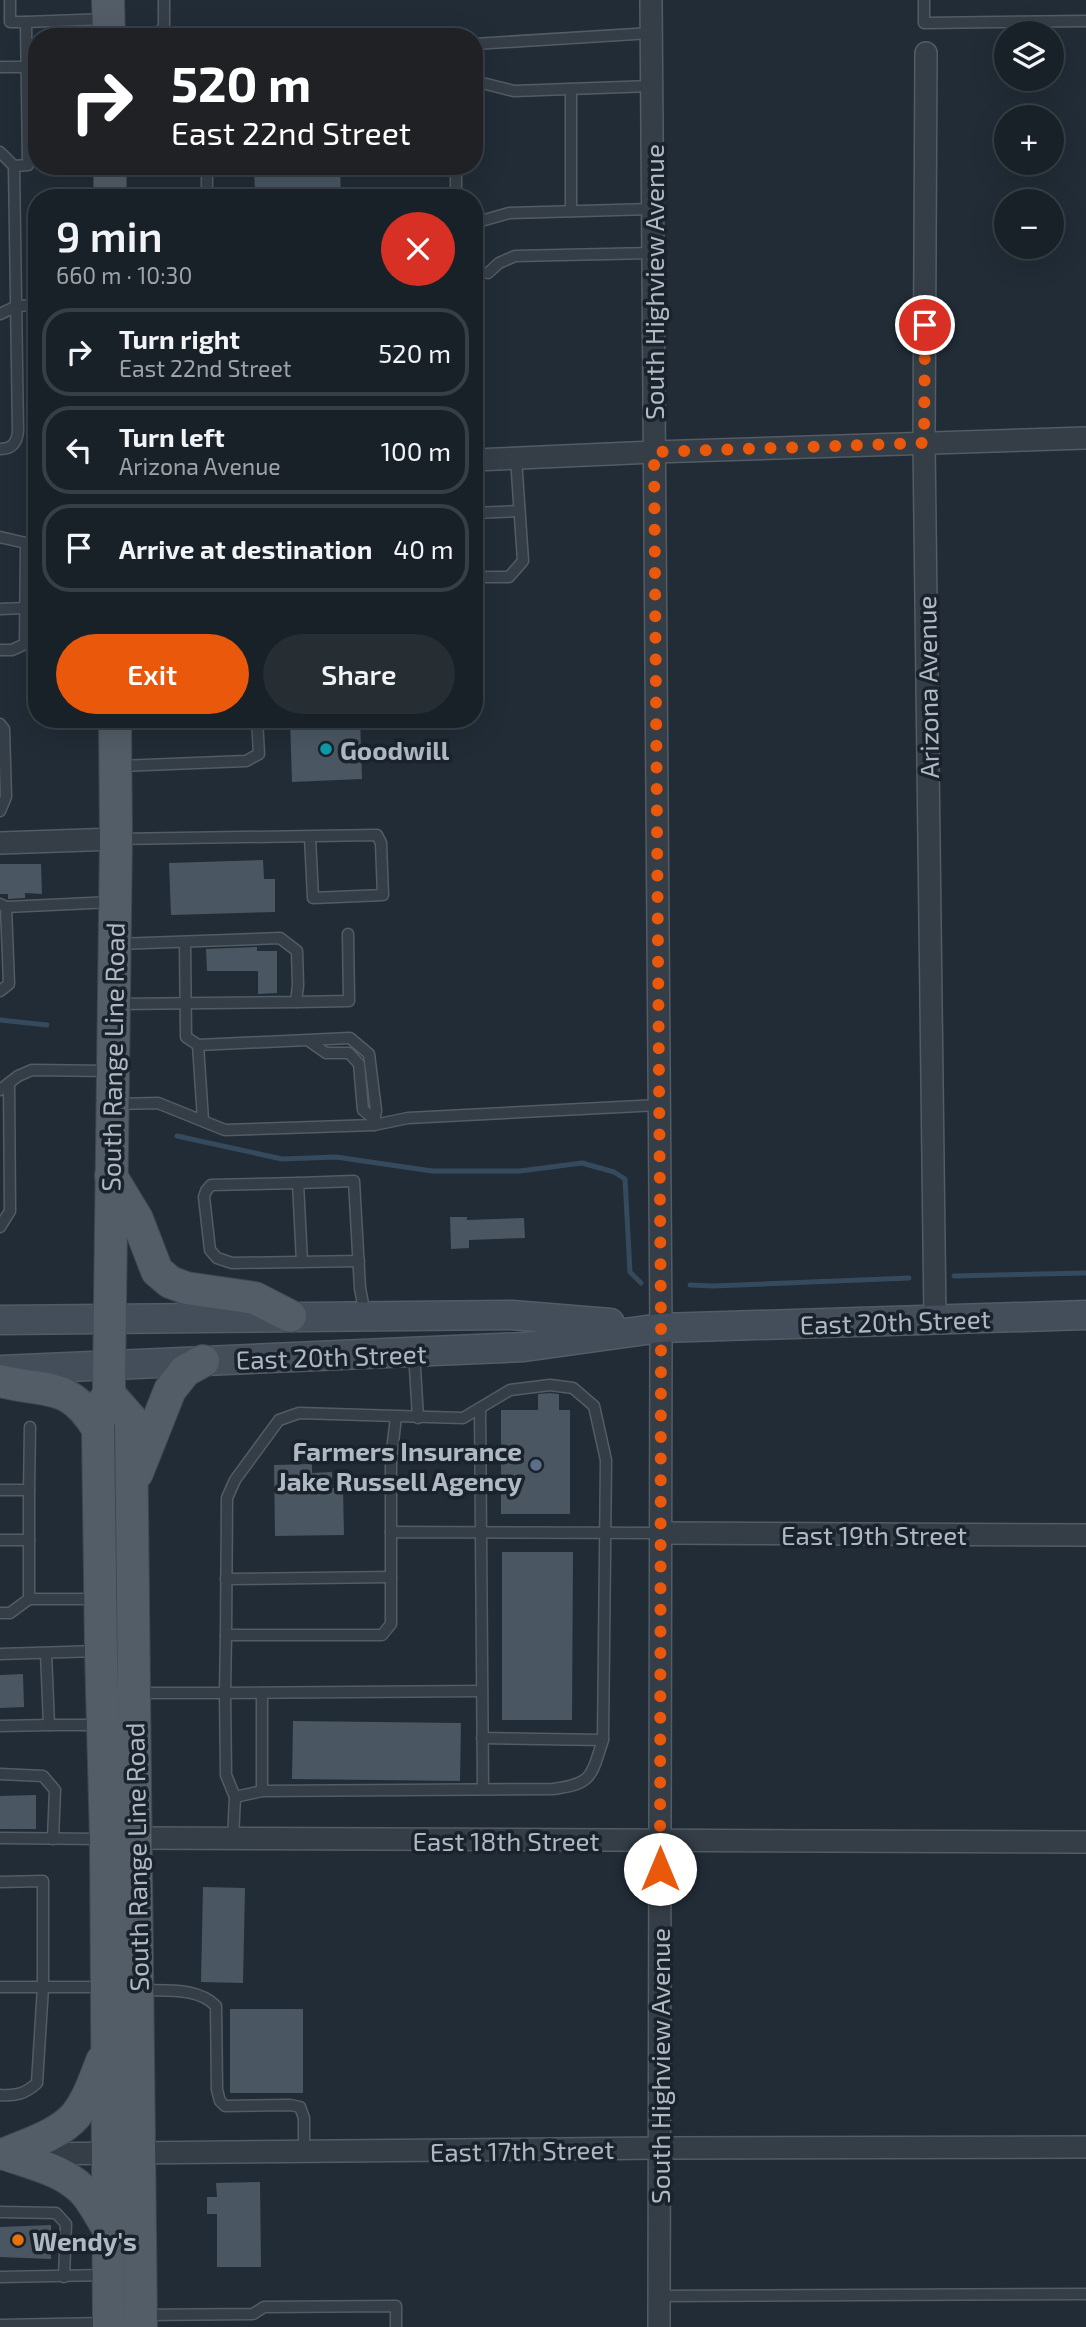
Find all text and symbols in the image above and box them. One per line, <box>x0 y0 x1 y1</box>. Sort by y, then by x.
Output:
map controls <box>994 21 1064 259</box>
button: layers <box>994 21 1064 91</box>
text: 520 m <box>171 53 311 112</box>
icon: right <box>56 56 147 147</box>
button: + <box>994 105 1064 175</box>
text: East 22nd Street <box>171 113 411 151</box>
street label: South Highview Avenue <box>638 144 669 420</box>
button: − <box>994 189 1064 259</box>
text: 9 min <box>56 210 163 260</box>
button: close <box>381 212 455 286</box>
text: 660 m · 10:30 <box>56 261 192 289</box>
pin <box>895 295 955 355</box>
icon: arrive <box>906 306 944 344</box>
text: Turn right <box>119 323 240 354</box>
icon: right <box>60 333 98 371</box>
text: 520 m <box>378 337 451 368</box>
text: East 22nd Street <box>119 354 292 382</box>
text: Turn left <box>119 421 225 452</box>
icon: left <box>60 431 98 469</box>
text: 100 m <box>381 435 451 466</box>
text: Arizona Avenue <box>119 452 281 480</box>
icon: arrive <box>60 529 98 567</box>
text: Arrive at destination <box>119 533 372 564</box>
text: 40 m <box>393 533 454 564</box>
street label: Arizona Avenue <box>910 595 944 779</box>
button: Exit <box>56 634 249 714</box>
button: Share <box>263 634 455 714</box>
place label: Goodwill <box>340 734 450 765</box>
marker: Goodwill <box>318 741 334 757</box>
street label: South Range Line Road <box>94 922 130 1192</box>
street label: East 20th Street <box>799 1302 991 1340</box>
street label: East 20th Street <box>235 1337 427 1375</box>
place label: Farmers Insurance Jake Russell Agency <box>277 1435 522 1497</box>
marker: Farmers Insurance Jake Russell Agency <box>528 1457 544 1473</box>
street label: East 19th Street <box>781 1519 967 1550</box>
street label: South Range Line Road <box>118 1722 154 1992</box>
street label: East 18th Street <box>413 1825 600 1856</box>
position arrow <box>623 1832 697 1906</box>
street label: South Highview Avenue <box>644 1928 675 2204</box>
street label: East 17th Street <box>430 2133 615 2167</box>
place label: Wendy's <box>32 2225 137 2257</box>
marker: Wendy's <box>10 2232 26 2248</box>

